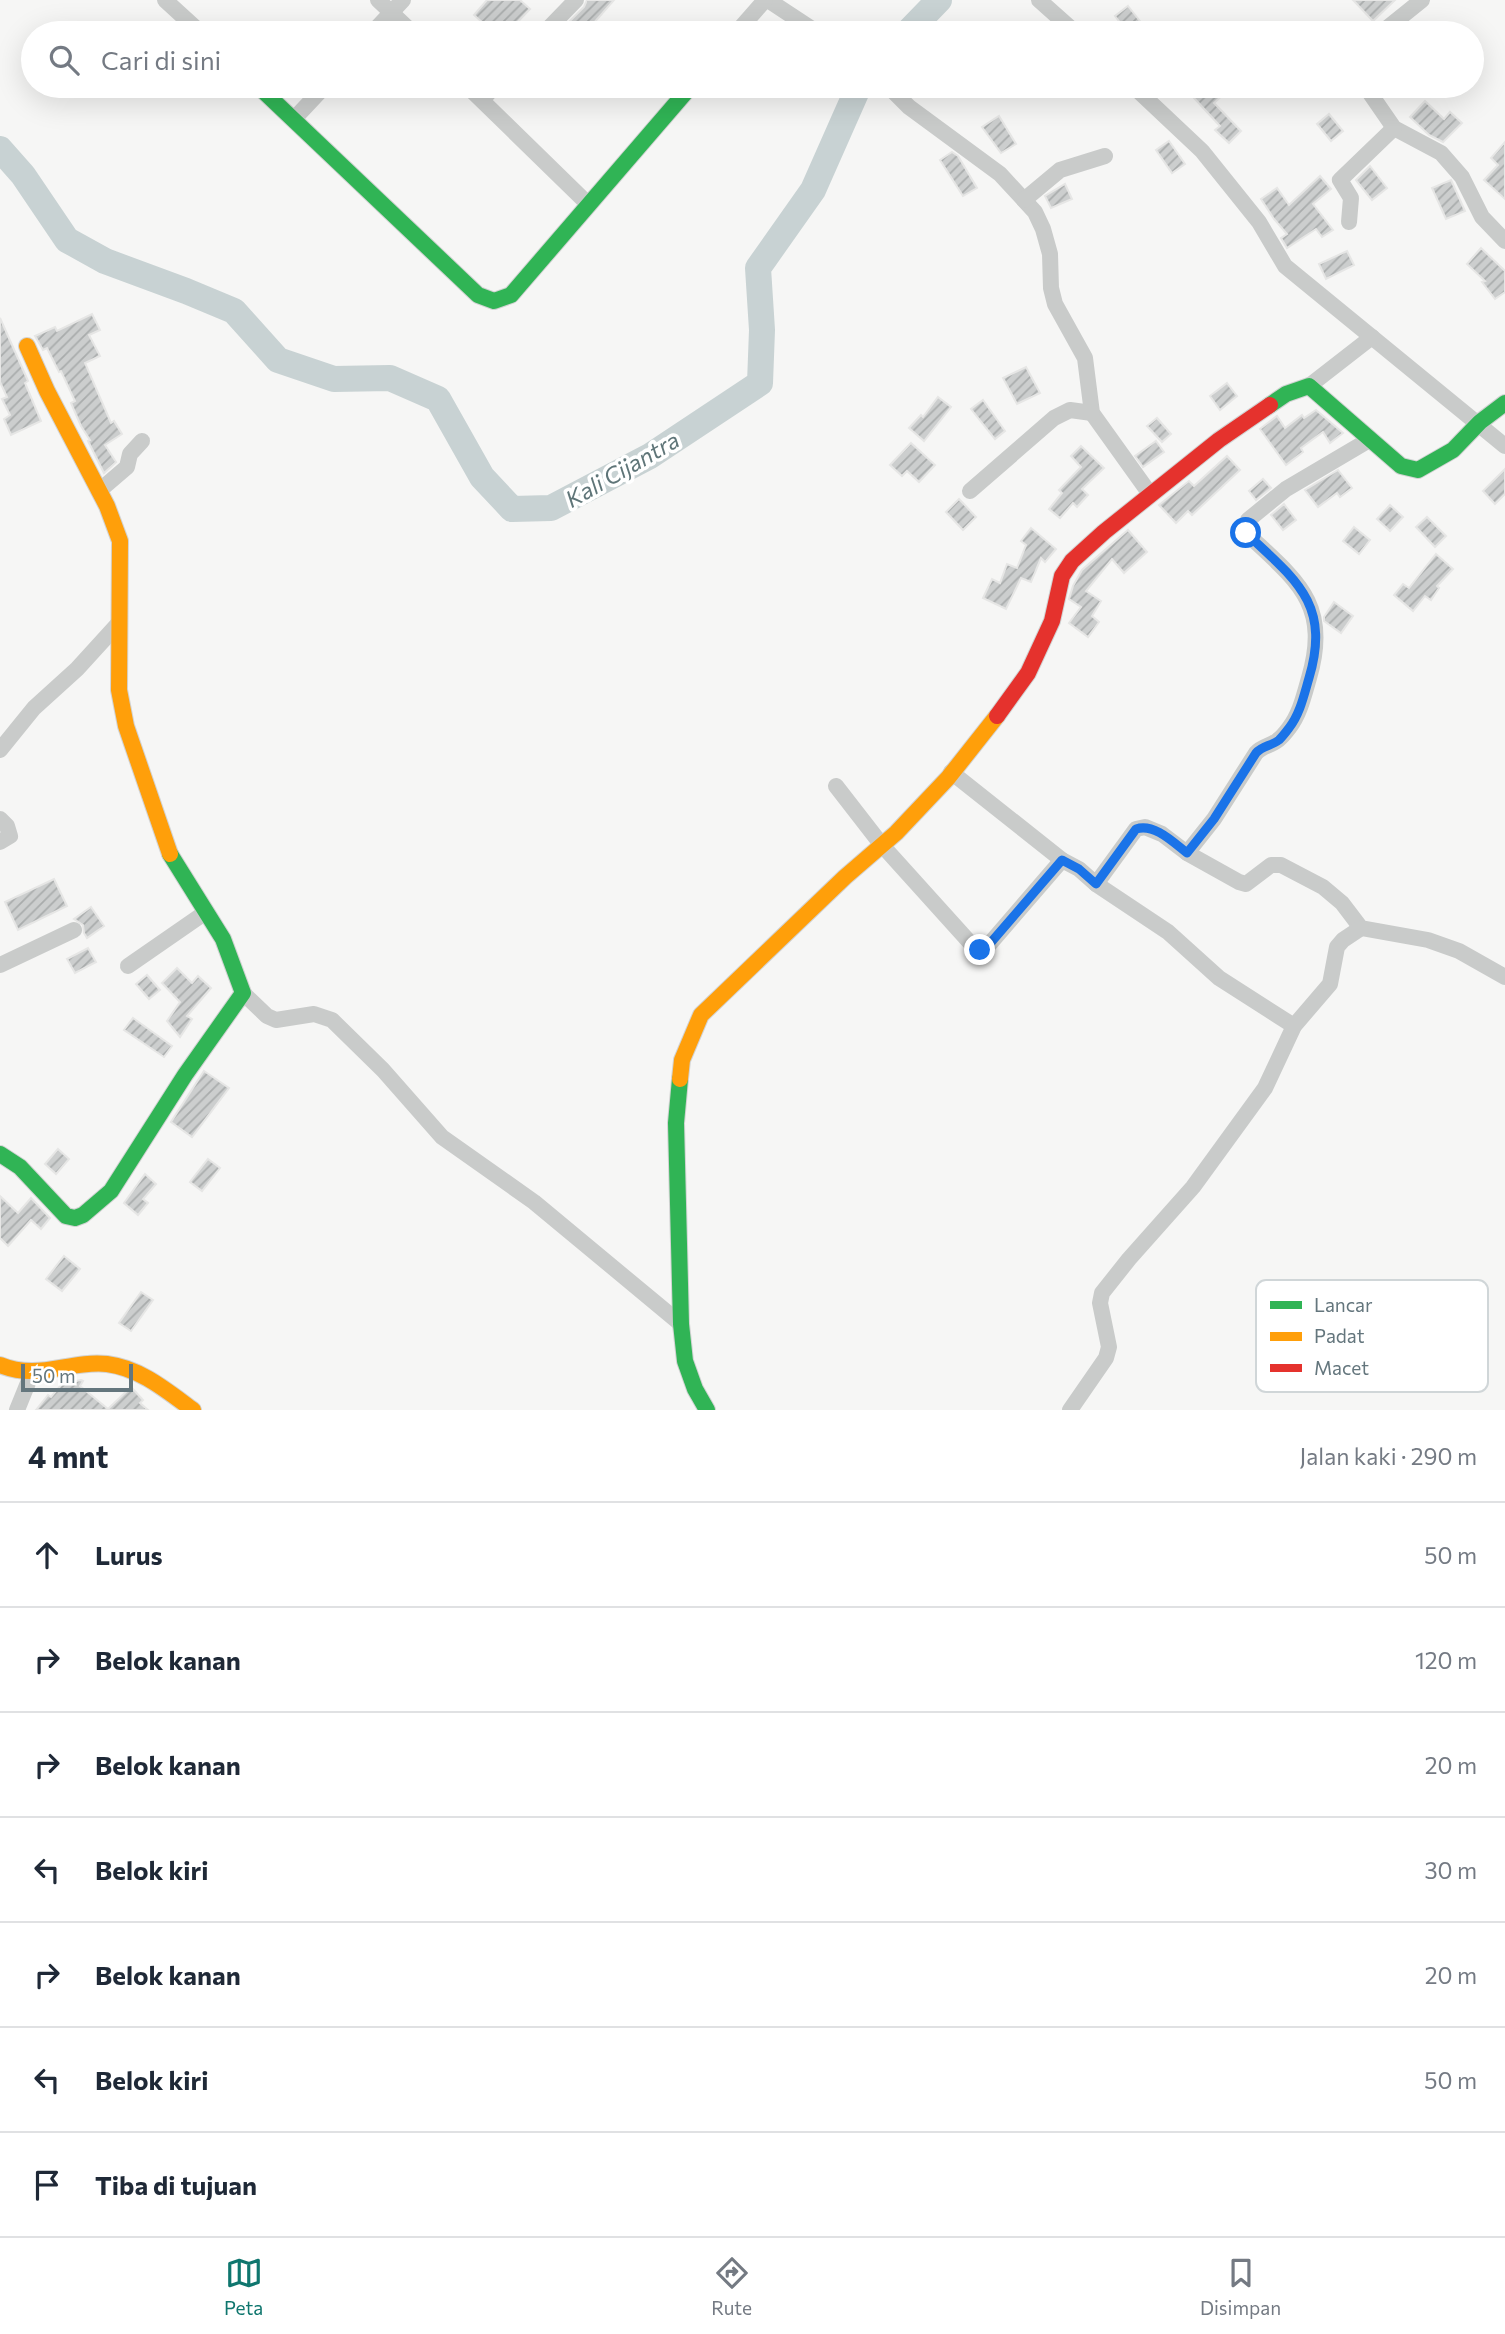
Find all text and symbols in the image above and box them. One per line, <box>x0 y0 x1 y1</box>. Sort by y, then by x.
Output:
search box <box>21 21 1484 98</box>
icon: search <box>45 41 83 79</box>
text: Cari di sini <box>101 44 221 75</box>
water label: Kali Cijantra <box>560 425 684 513</box>
route start <box>1230 517 1261 548</box>
route end <box>964 934 995 965</box>
legend <box>1256 1280 1488 1392</box>
text: Lancar <box>1314 1293 1373 1316</box>
text: Padat <box>1314 1324 1365 1347</box>
text: Macet <box>1314 1356 1369 1379</box>
scale bar <box>21 1361 133 1393</box>
text: 50 m <box>32 1364 76 1387</box>
text: 4 mnt <box>28 1437 108 1474</box>
text: Jalan kaki · 290 m <box>1300 1442 1477 1470</box>
icon: ahead <box>28 1536 66 1574</box>
text: Lurus <box>95 1539 163 1570</box>
text: 50 m <box>1424 1541 1477 1569</box>
icon: right <box>28 1641 66 1679</box>
text: Belok kanan <box>95 1644 241 1675</box>
text: 120 m <box>1415 1646 1477 1674</box>
icon: right <box>28 1746 66 1784</box>
text: Belok kanan <box>95 1749 241 1780</box>
text: 20 m <box>1425 1751 1477 1779</box>
icon: left <box>28 1851 66 1889</box>
text: Belok kiri <box>95 1854 209 1885</box>
text: 30 m <box>1424 1856 1477 1884</box>
icon: right <box>28 1956 66 1994</box>
text: Belok kanan <box>95 1959 241 1990</box>
text: 20 m <box>1425 1961 1477 1989</box>
icon: left <box>28 2061 66 2099</box>
text: Belok kiri <box>95 2064 209 2095</box>
text: 50 m <box>1424 2066 1477 2094</box>
icon: arrive <box>28 2166 66 2204</box>
text: Tiba di tujuan <box>95 2169 257 2200</box>
tab: Peta <box>224 2254 263 2319</box>
tab: Rute <box>711 2254 752 2319</box>
tab: Disimpan <box>1200 2254 1281 2319</box>

